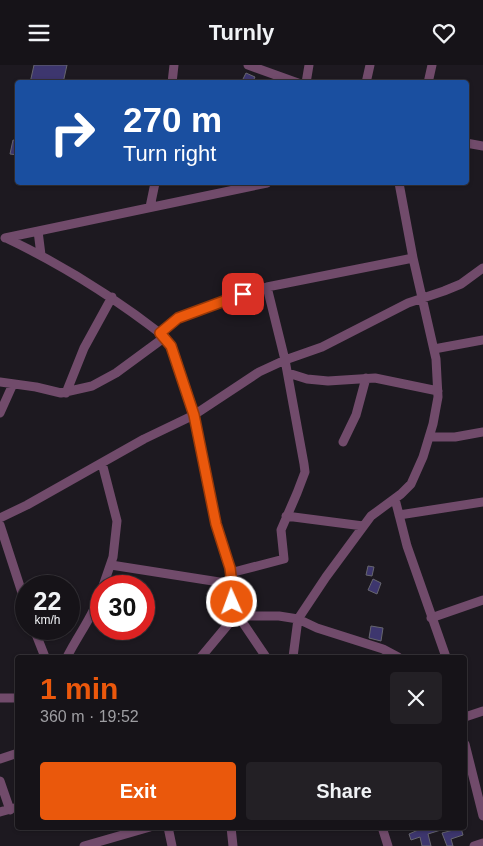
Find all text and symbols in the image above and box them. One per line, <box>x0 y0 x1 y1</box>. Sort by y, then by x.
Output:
icon: menu <box>25 19 53 47</box>
icon: heart <box>430 19 458 47</box>
text: Turnly <box>209 20 274 45</box>
icon: right <box>40 100 105 165</box>
text: 270 m <box>123 100 222 139</box>
text: Turn right <box>123 141 216 166</box>
pin <box>222 273 264 315</box>
icon: arrive <box>229 280 257 308</box>
speed limit sign: 30 <box>90 575 155 640</box>
position arrow <box>205 575 257 627</box>
text: 22 <box>34 587 61 615</box>
text: km/h <box>34 613 61 627</box>
text: 1 min <box>40 672 118 705</box>
button: close <box>390 672 442 724</box>
text: 360 m · 19:52 <box>40 708 139 725</box>
button: Exit <box>40 762 236 820</box>
button: Share <box>246 762 442 820</box>

